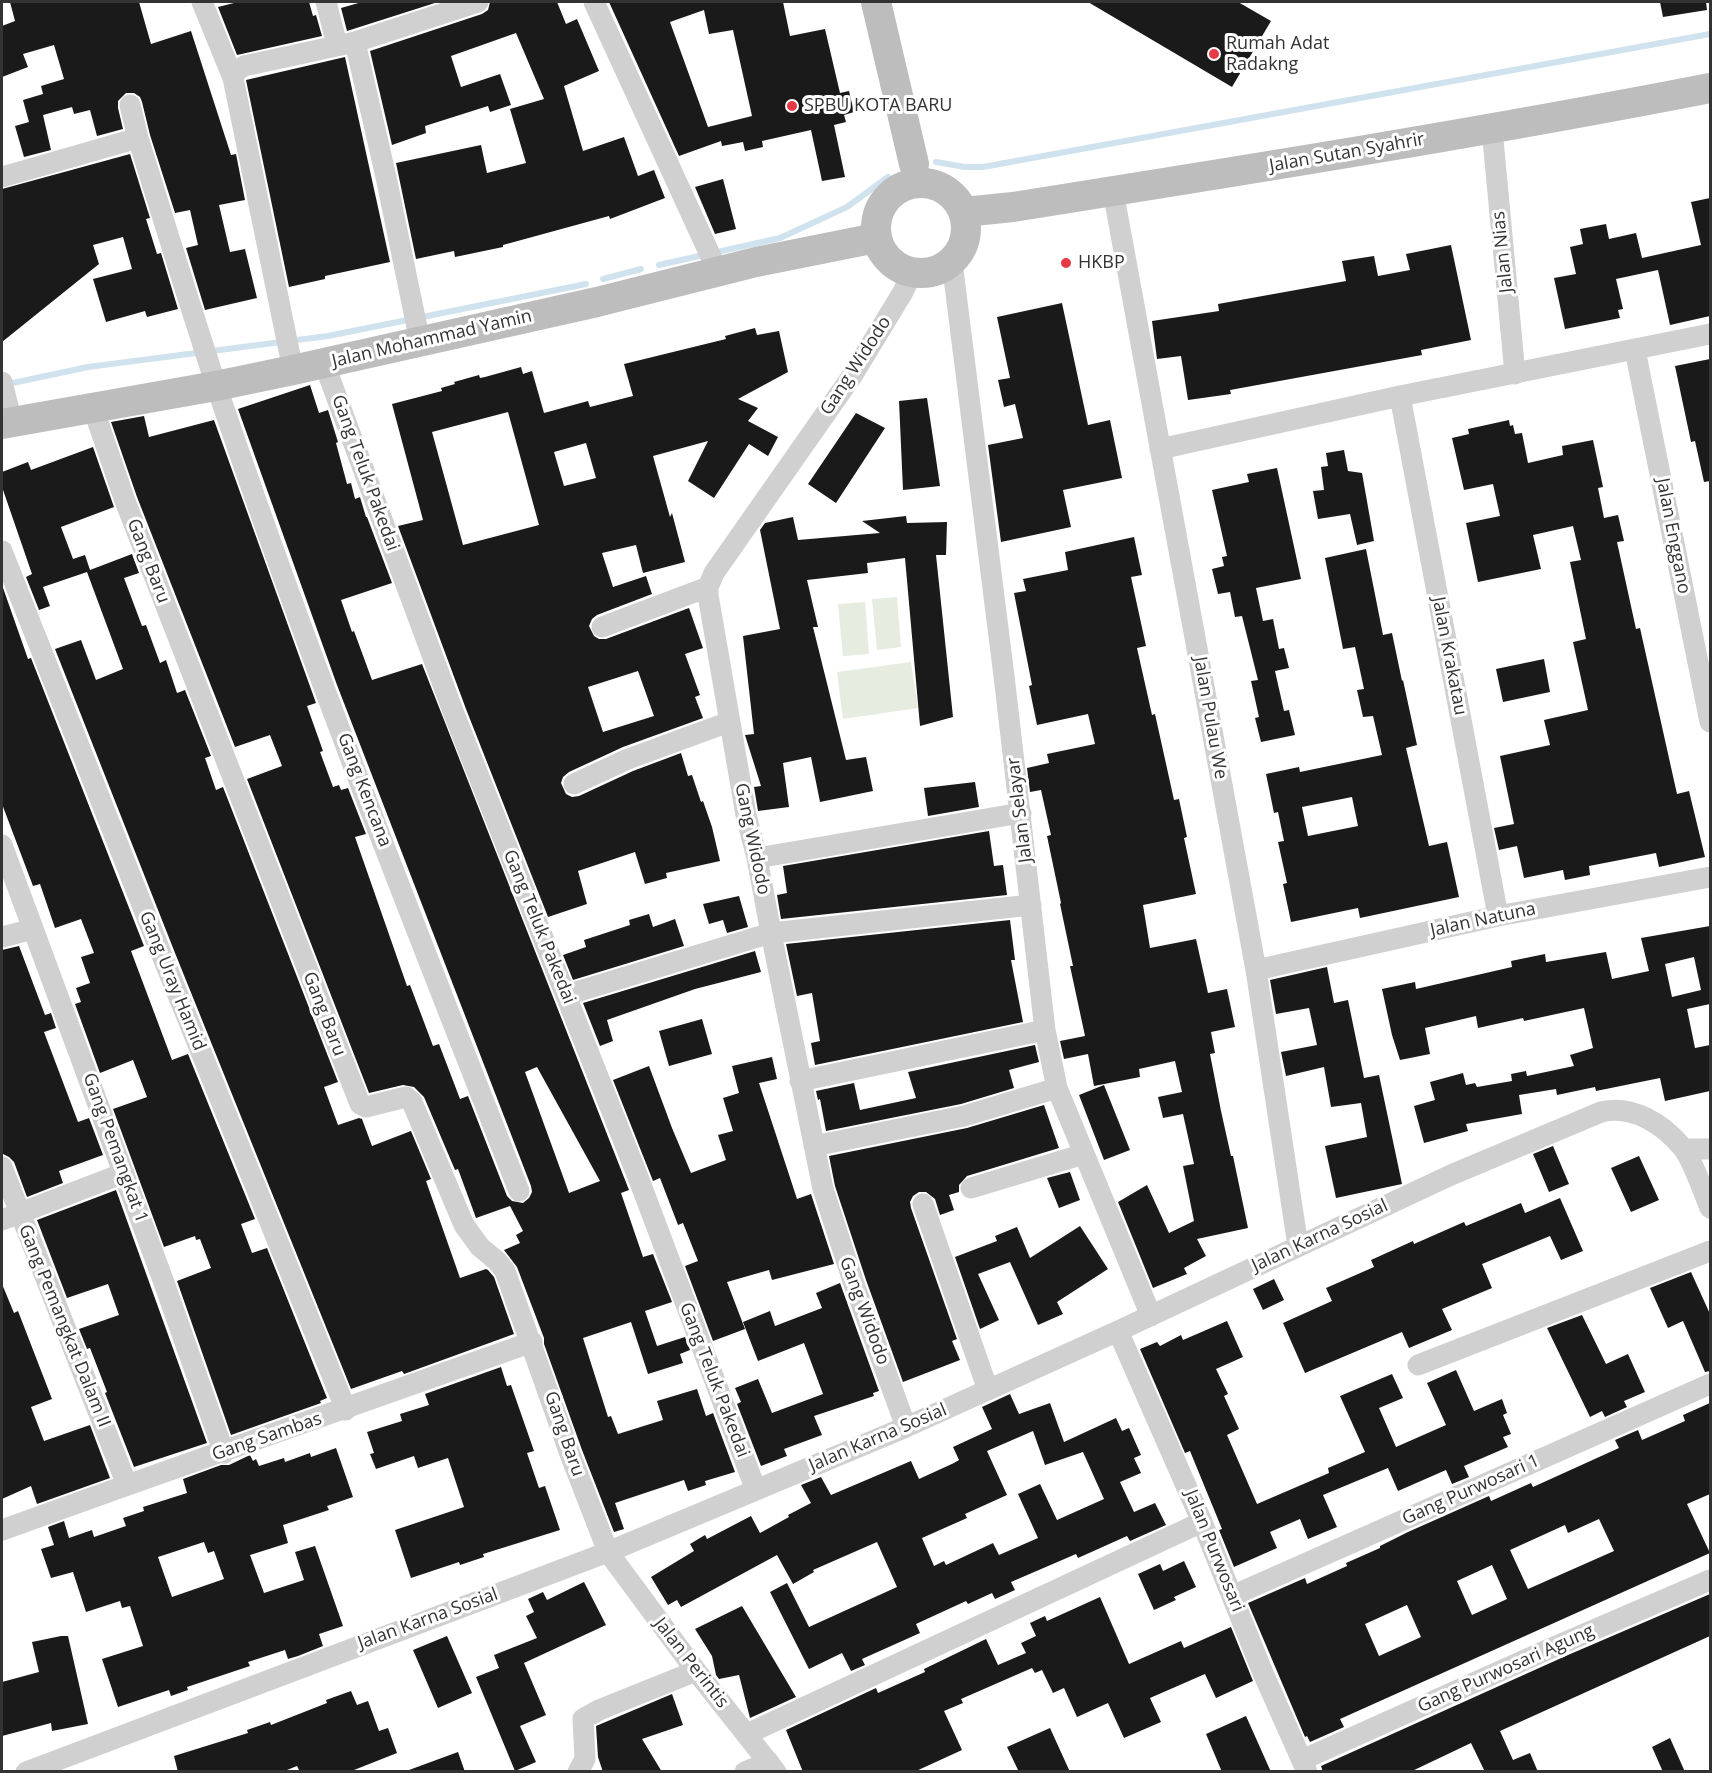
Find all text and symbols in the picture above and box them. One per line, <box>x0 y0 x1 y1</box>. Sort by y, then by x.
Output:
place label: Rumah Adat Radakng <box>1226 33 1329 76</box>
marker: Rumah Adat Radakng <box>1207 47 1221 61</box>
place label: SPBU KOTA BARU <box>804 95 952 117</box>
marker: SPBU KOTA BARU <box>785 99 799 113</box>
street label: Jalan Sutan Syahrir <box>1268 129 1426 177</box>
street label: Jalan Nias <box>1488 210 1518 294</box>
place label: HKBP <box>1078 252 1125 274</box>
marker: HKBP <box>1059 256 1073 270</box>
street label: Jalan Mohammad Yamin <box>330 305 534 373</box>
street label: Gang Widodo <box>816 313 896 419</box>
street label: Gang Teluk Pakedai <box>327 392 403 554</box>
street label: Jalan Enggano <box>1651 476 1695 596</box>
street label: Gang Baru <box>122 516 174 606</box>
street label: Jalan Krakatau <box>1427 595 1471 717</box>
street label: Jalan Pulau We <box>1189 655 1231 781</box>
street label: Gang Kencana <box>332 730 396 850</box>
street label: Jalan Selayar <box>1003 756 1037 864</box>
street label: Gang Widodo <box>730 781 774 897</box>
street label: Gang Teluk Pakedai <box>498 847 580 1007</box>
street label: Jalan Natuna <box>1428 898 1538 942</box>
street label: Gang Uray Hamid <box>134 908 210 1054</box>
street label: Gang Baru <box>298 969 350 1059</box>
street label: Gang Pemangkat 1 <box>78 1070 152 1226</box>
street label: Jalan Karna Sosial <box>1249 1195 1391 1277</box>
street label: Gang Pemangkat Dalam II <box>13 1222 115 1430</box>
street label: Gang Widodo <box>834 1254 894 1368</box>
street label: Gang Teluk Pakedai <box>674 1299 754 1461</box>
street label: Gang Baru <box>539 1389 589 1479</box>
street label: Jalan Karna Sosial <box>806 1399 950 1477</box>
street label: Gang Sambas <box>209 1408 325 1466</box>
street label: Gang Purwosari 1 <box>1399 1450 1543 1530</box>
street label: Jalan Purwosari <box>1180 1487 1248 1615</box>
street label: Jalan Karna Sosial <box>355 1584 501 1654</box>
street label: Jalan Perintis <box>649 1614 733 1712</box>
street label: Gang Purwosari Agung <box>1414 1620 1598 1718</box>

